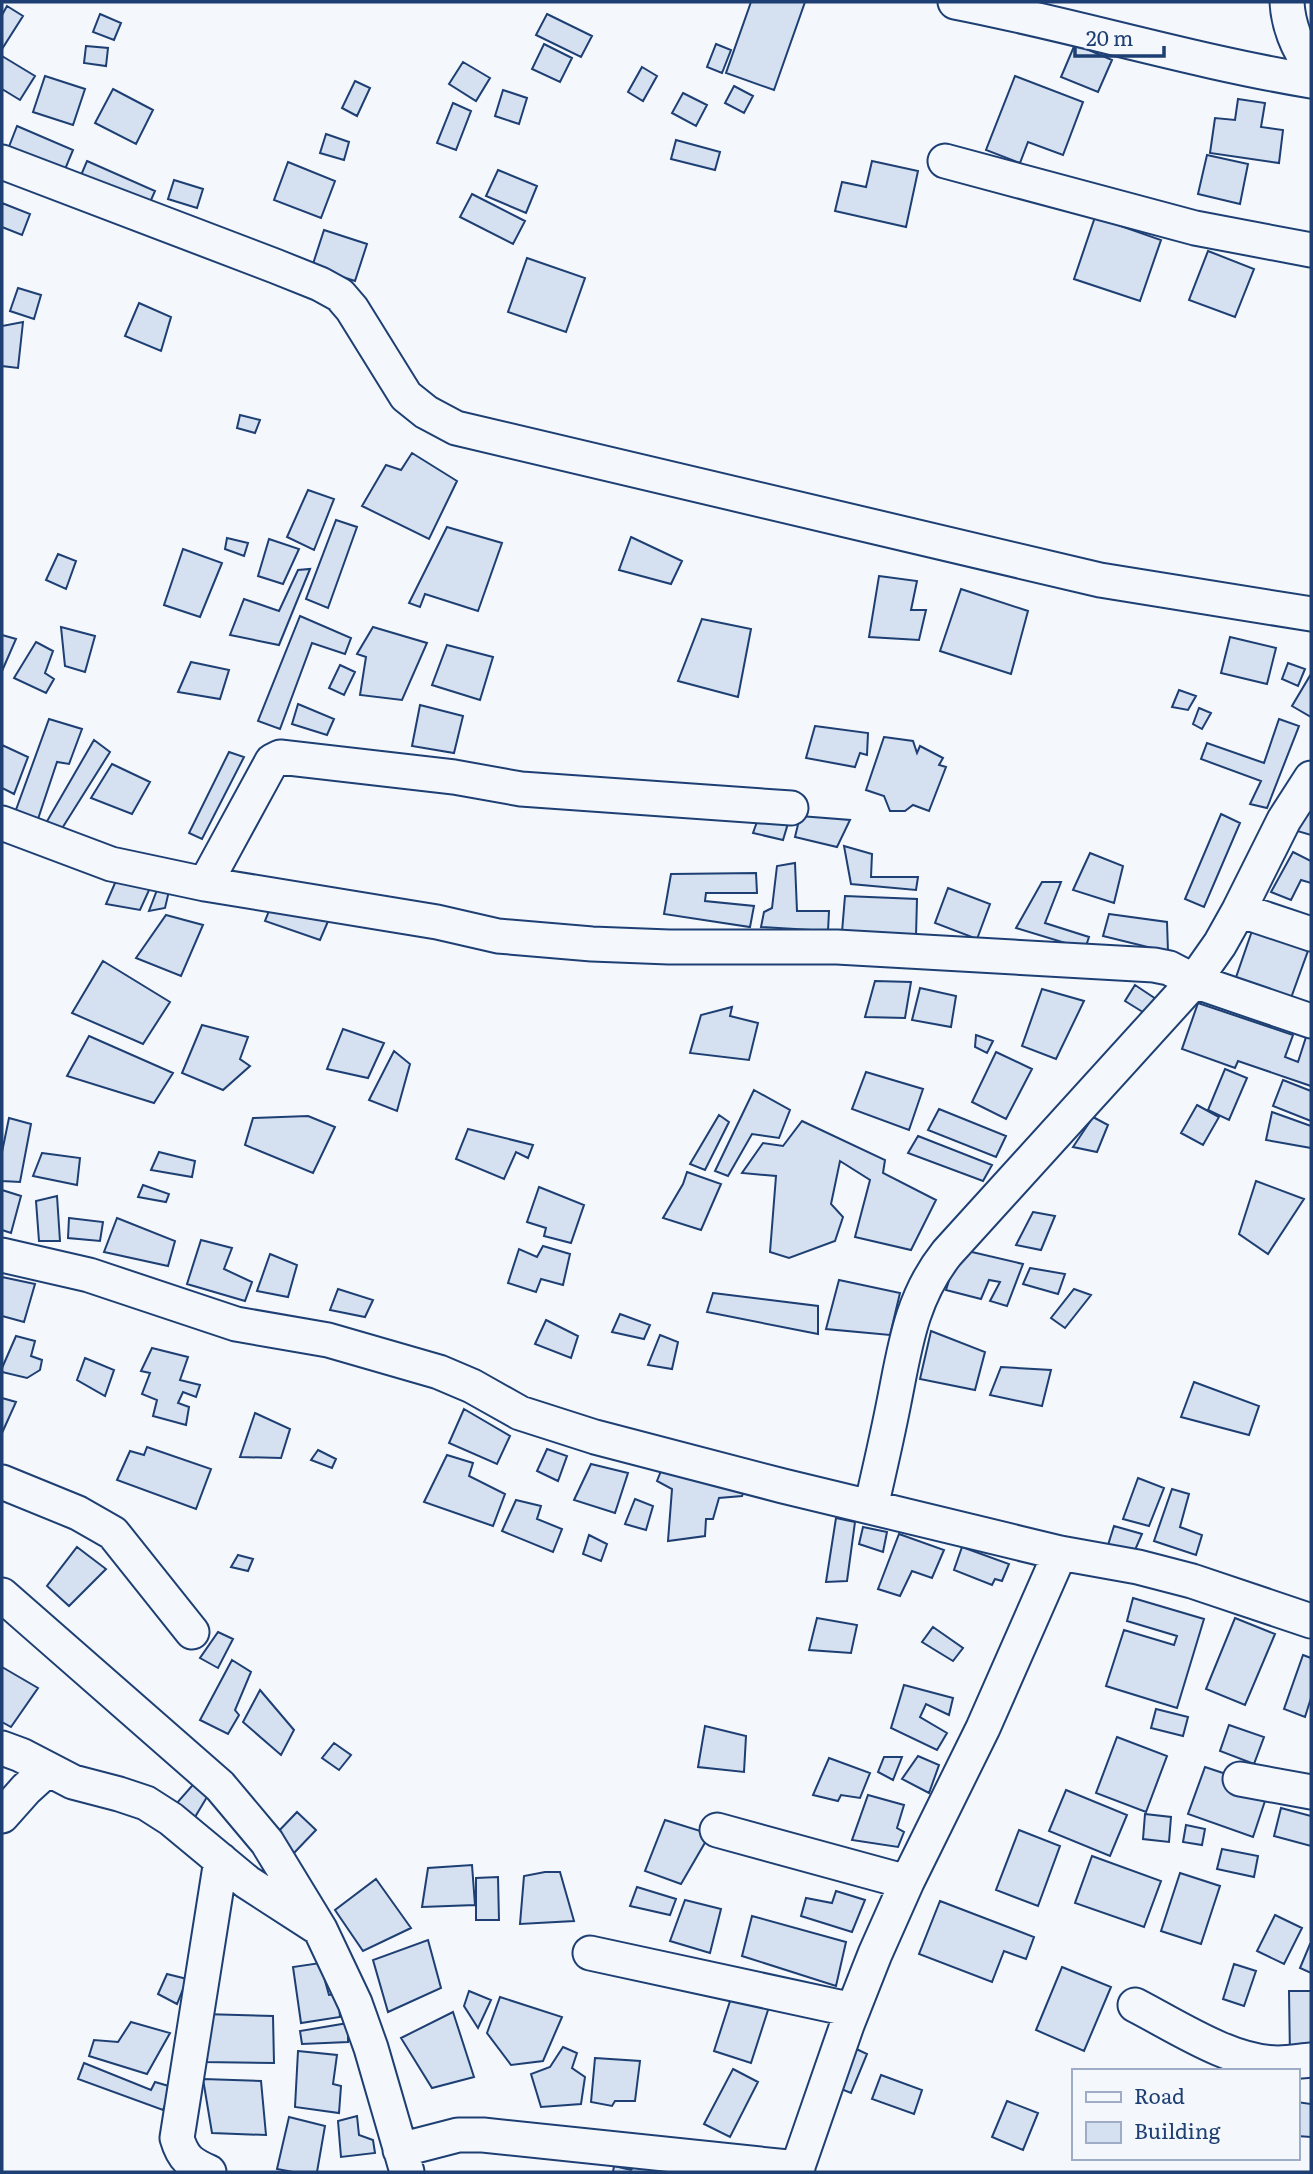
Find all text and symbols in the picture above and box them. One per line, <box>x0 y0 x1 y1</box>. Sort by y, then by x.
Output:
scale bar <box>1075 14 1164 58</box>
text: 20 m <box>1086 21 1133 52</box>
legend <box>1072 2069 1299 2160</box>
text: Road <box>1134 2079 1185 2110</box>
text: Building <box>1134 2114 1221 2145</box>

